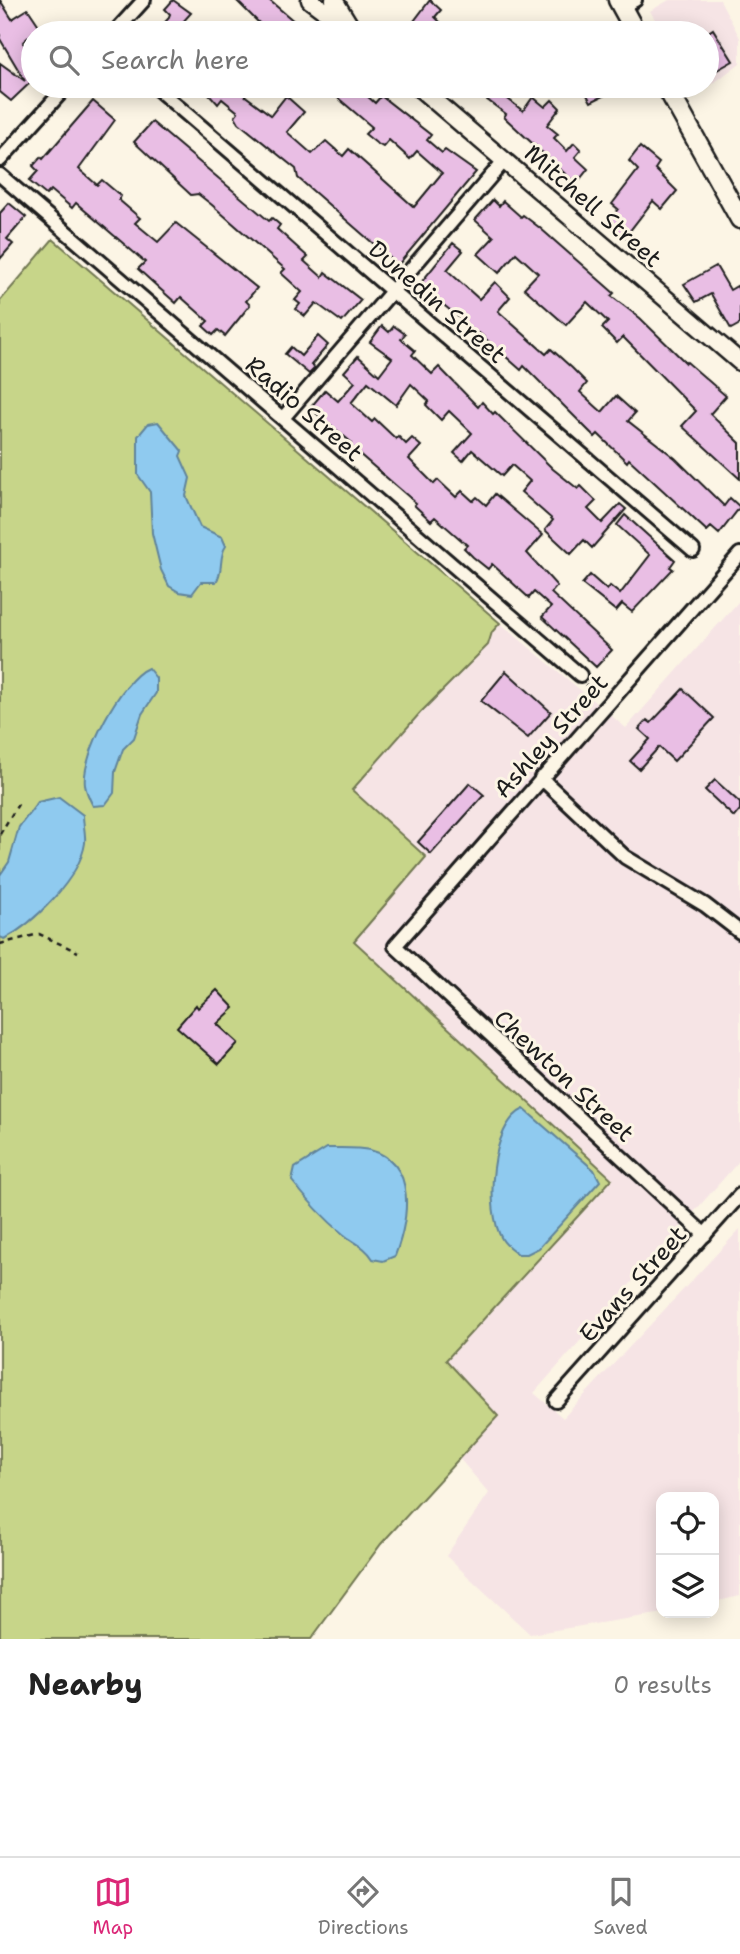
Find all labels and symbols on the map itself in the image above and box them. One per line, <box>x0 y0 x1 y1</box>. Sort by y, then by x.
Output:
street label: Mitchell Street <box>518 137 668 275</box>
street label: Dunedin Street <box>361 233 513 371</box>
street label: Radio Street <box>239 349 369 469</box>
street label: Ashley Street <box>487 667 615 805</box>
street label: Chewton Street <box>487 1003 641 1149</box>
street label: Evans Street <box>572 1219 694 1349</box>

